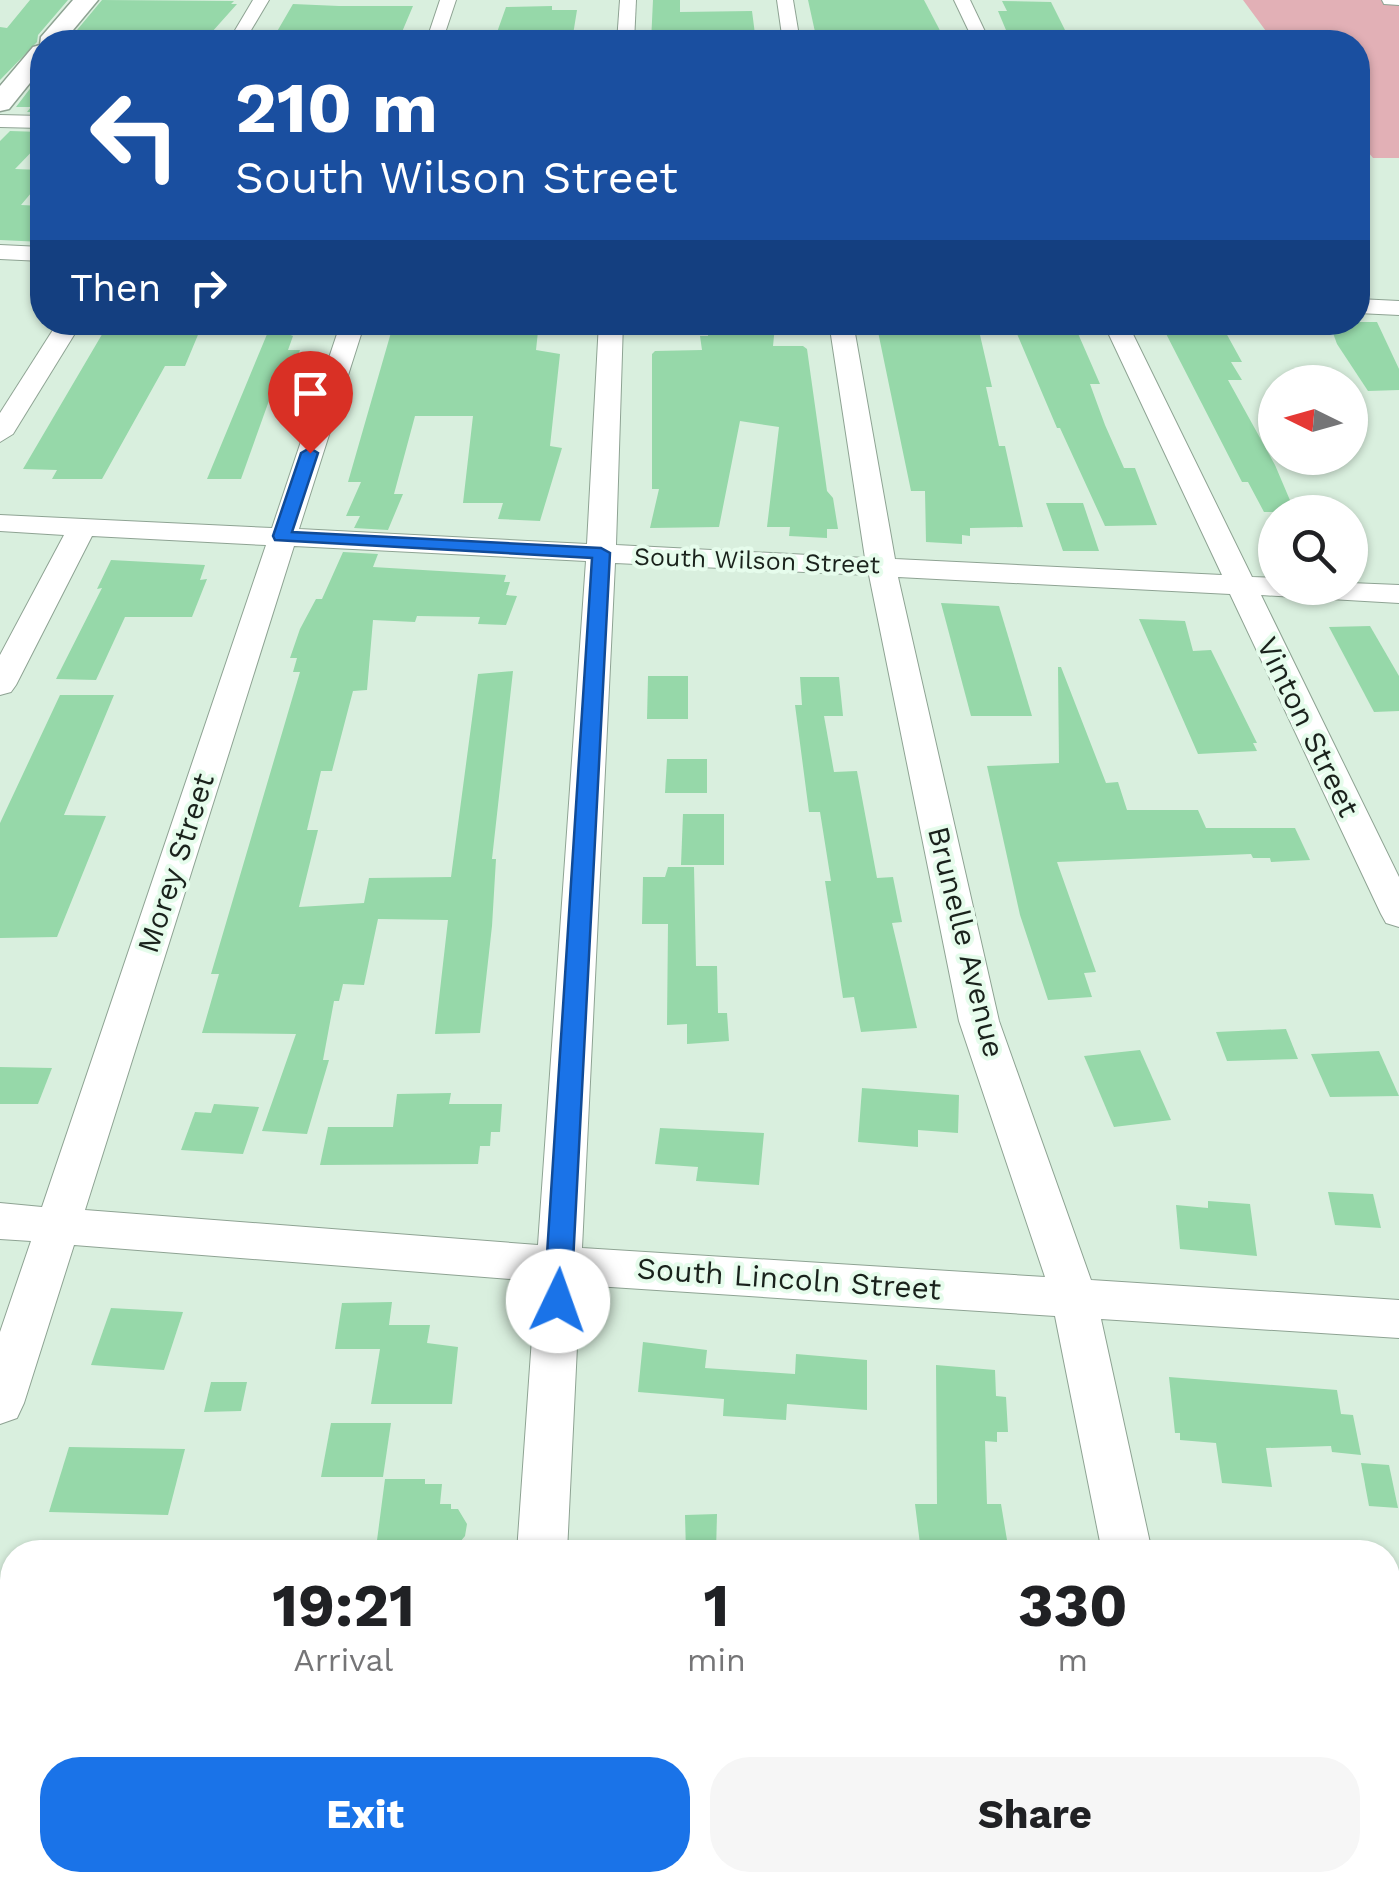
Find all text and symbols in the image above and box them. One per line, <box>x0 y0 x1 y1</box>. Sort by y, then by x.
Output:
text: 210 m <box>235 67 438 149</box>
icon: left <box>70 70 200 200</box>
text: South Wilson Street <box>235 151 678 204</box>
icon: right <box>181 260 236 315</box>
text: Then <box>70 266 161 310</box>
pin <box>268 351 353 454</box>
north arrow <box>1258 365 1368 475</box>
map controls <box>1258 365 1368 605</box>
icon: arrive <box>283 366 338 421</box>
button: search <box>1258 495 1368 605</box>
street label: South Wilson Street <box>634 542 881 579</box>
street label: Vinton Street <box>1250 631 1367 823</box>
street label: Morey Street <box>130 768 221 957</box>
street label: Brunelle Avenue <box>921 823 1012 1061</box>
position arrow <box>506 1249 610 1353</box>
street label: South Lincoln Street <box>636 1250 943 1307</box>
text: 19:21 <box>272 1570 415 1641</box>
text: 1 <box>703 1570 729 1641</box>
text: 330 <box>1018 1570 1128 1641</box>
text: Arrival <box>294 1641 393 1679</box>
text: min <box>687 1641 746 1679</box>
text: m <box>1058 1641 1088 1679</box>
button: Exit <box>40 1757 690 1872</box>
button: Share <box>710 1757 1360 1872</box>

